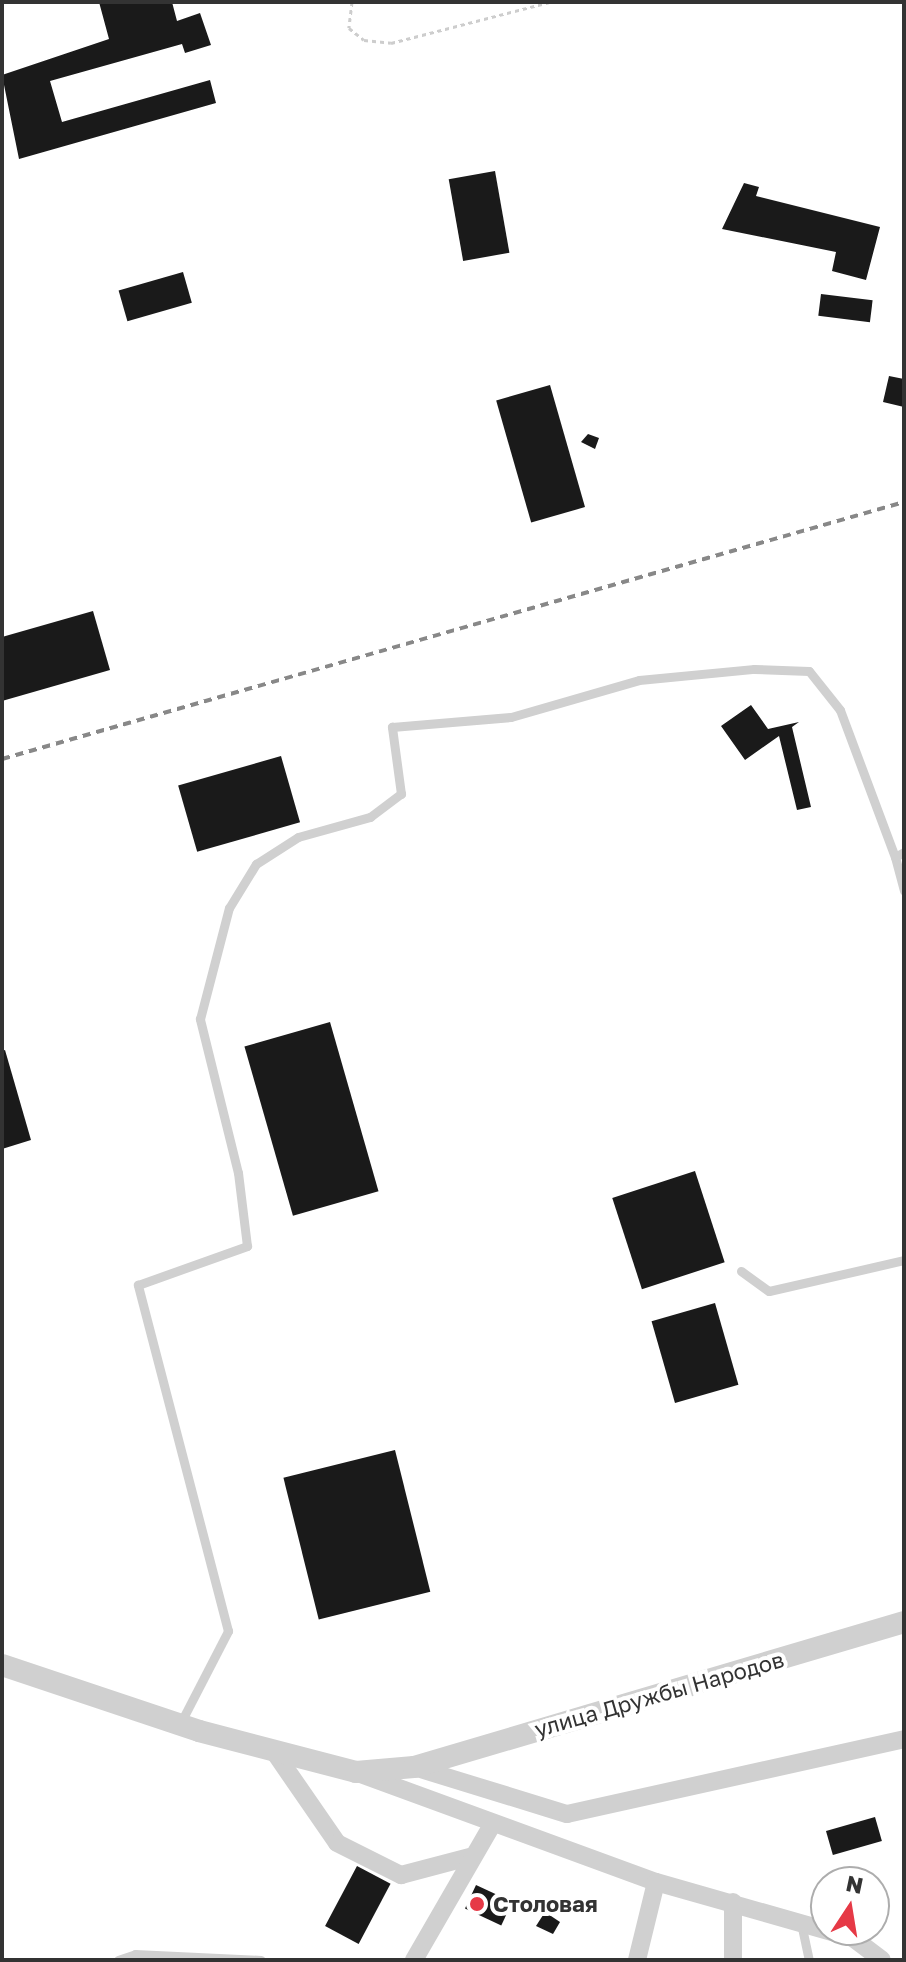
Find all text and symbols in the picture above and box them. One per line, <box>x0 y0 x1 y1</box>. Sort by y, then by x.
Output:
street label: улица Дружбы Народов <box>531 1646 787 1742</box>
north arrow <box>810 1866 890 1946</box>
text: N <box>844 1869 866 1899</box>
place label: Столовая <box>493 1891 598 1917</box>
marker: Столовая <box>468 1895 486 1913</box>

